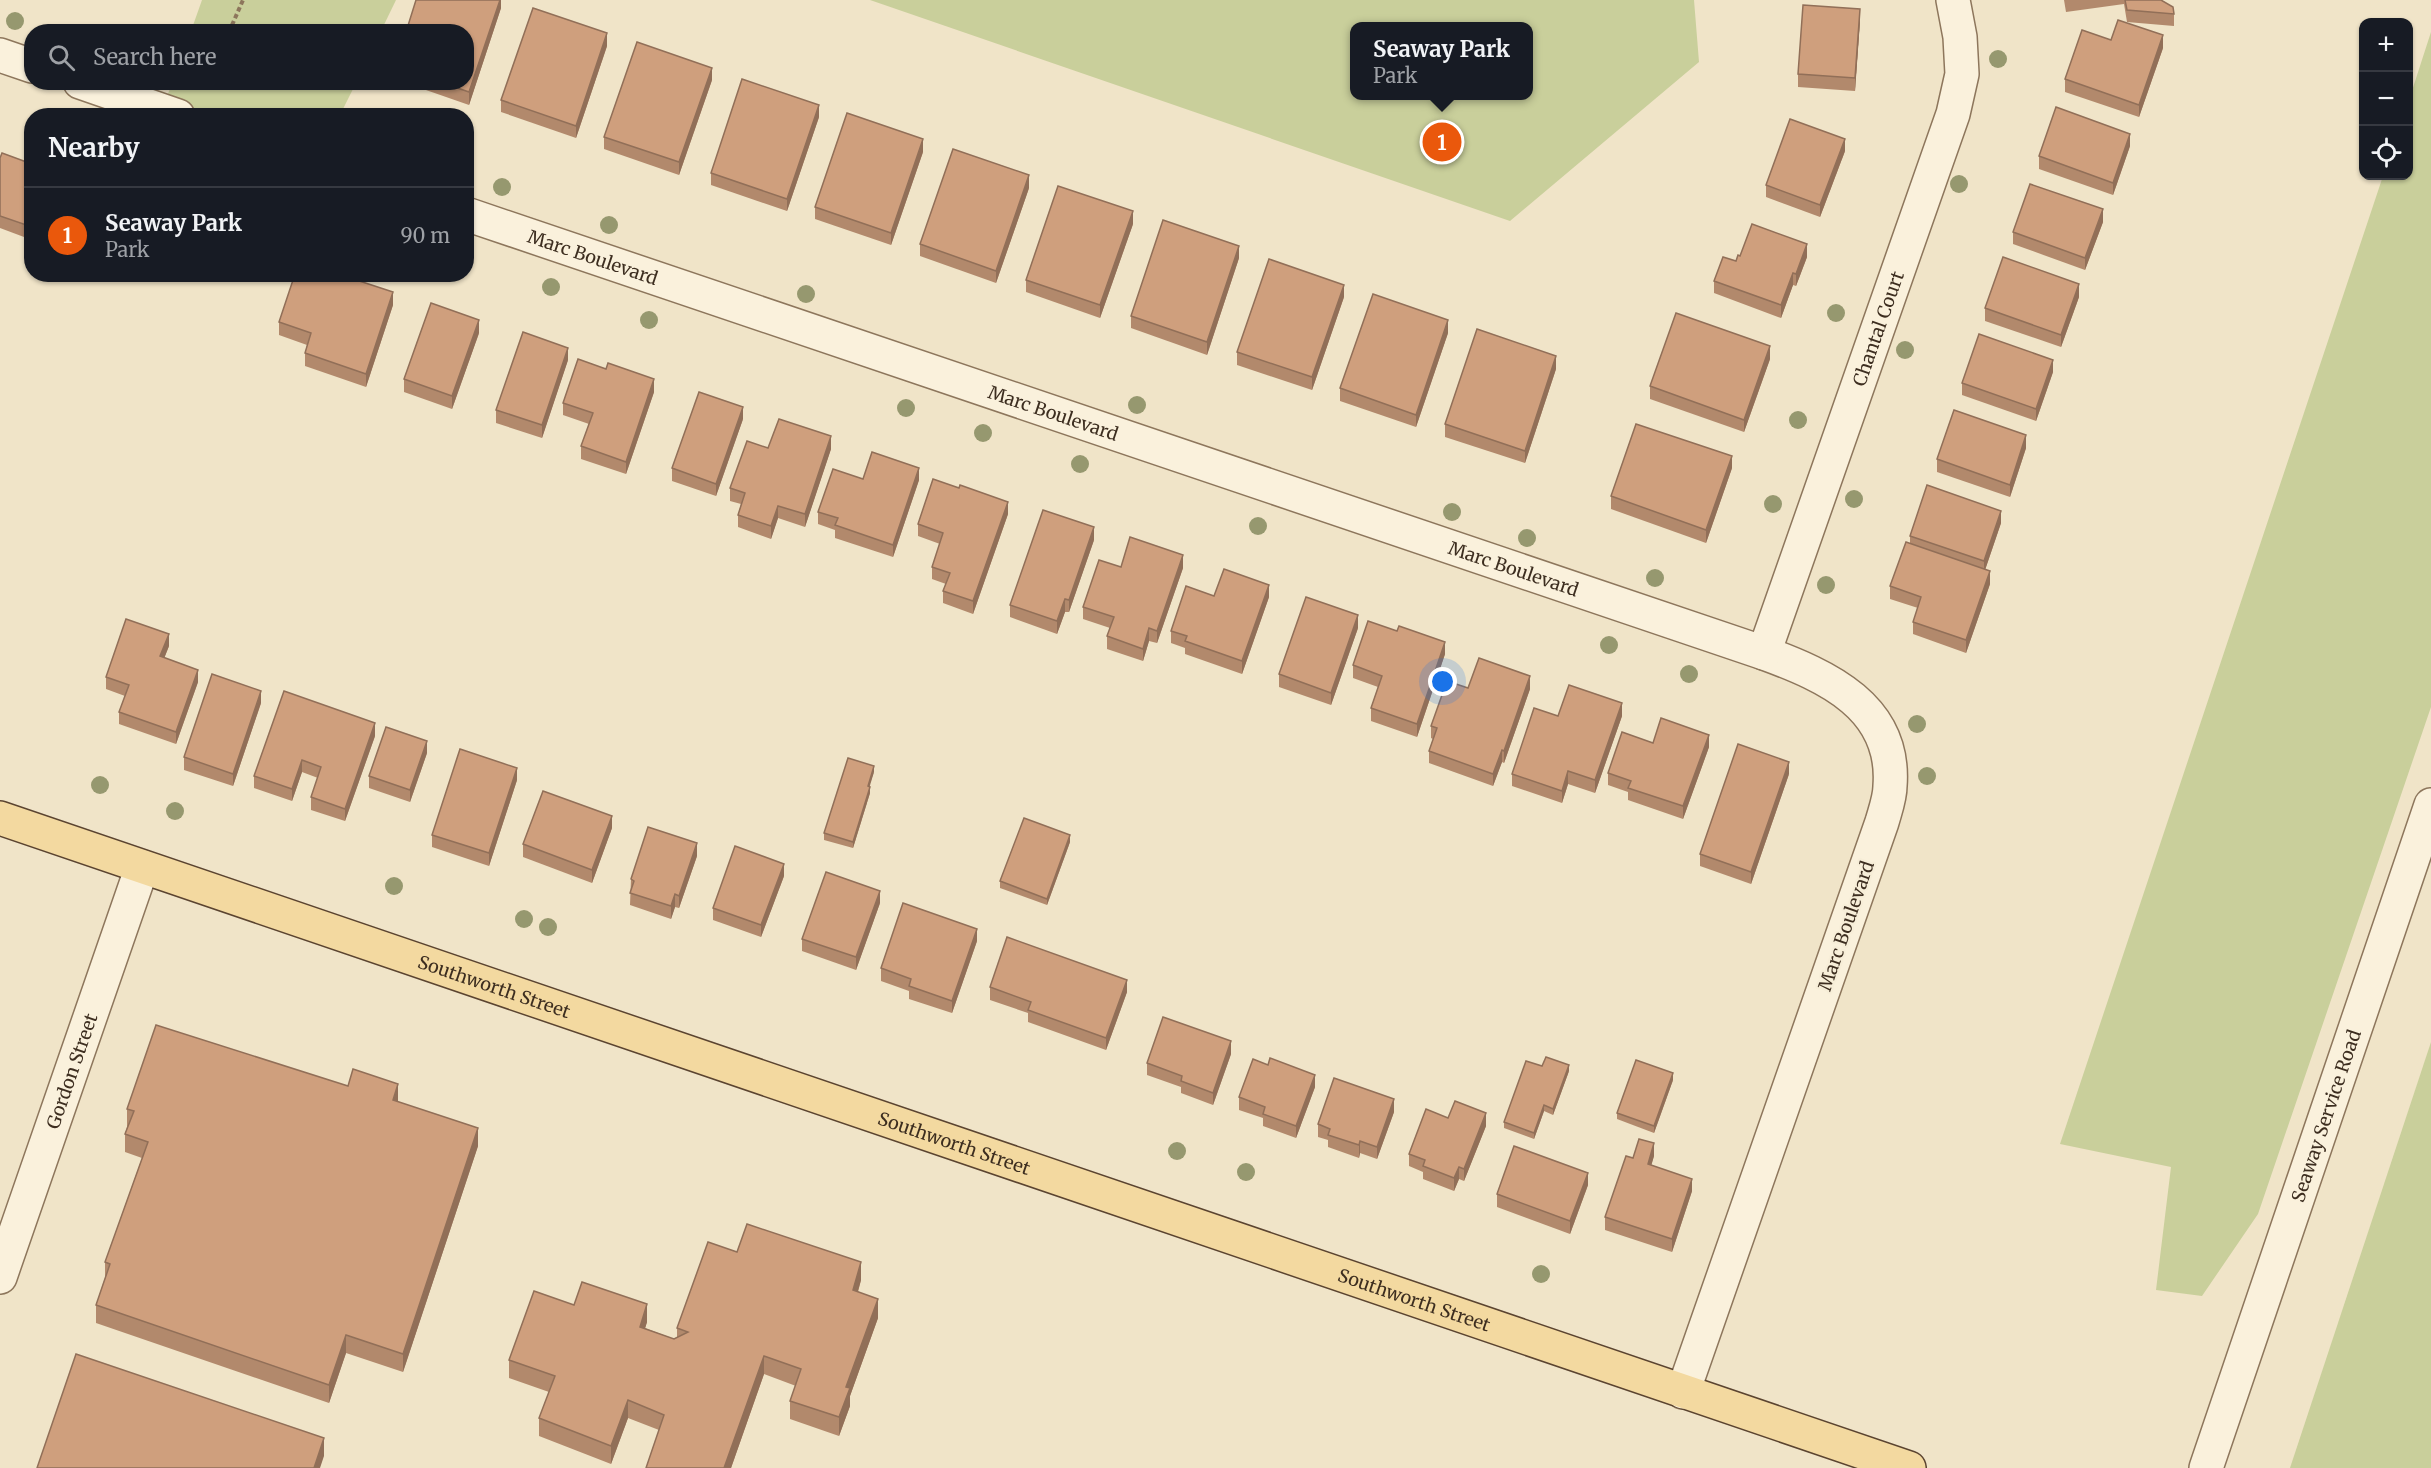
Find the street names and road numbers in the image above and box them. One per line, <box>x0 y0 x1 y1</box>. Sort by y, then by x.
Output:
street label: Marc Boulevard <box>525 224 661 290</box>
street label: Chantal Court <box>1847 268 1909 389</box>
street label: Marc Boulevard <box>985 380 1122 445</box>
street label: Marc Boulevard <box>1446 536 1582 601</box>
street label: Marc Boulevard <box>1813 858 1879 994</box>
street label: Southworth Street <box>415 950 573 1023</box>
street label: Gordon Street <box>41 1010 102 1132</box>
street label: Seaway Service Road <box>2286 1026 2365 1205</box>
street label: Southworth Street <box>875 1106 1033 1179</box>
street label: Southworth Street <box>1335 1263 1493 1336</box>

